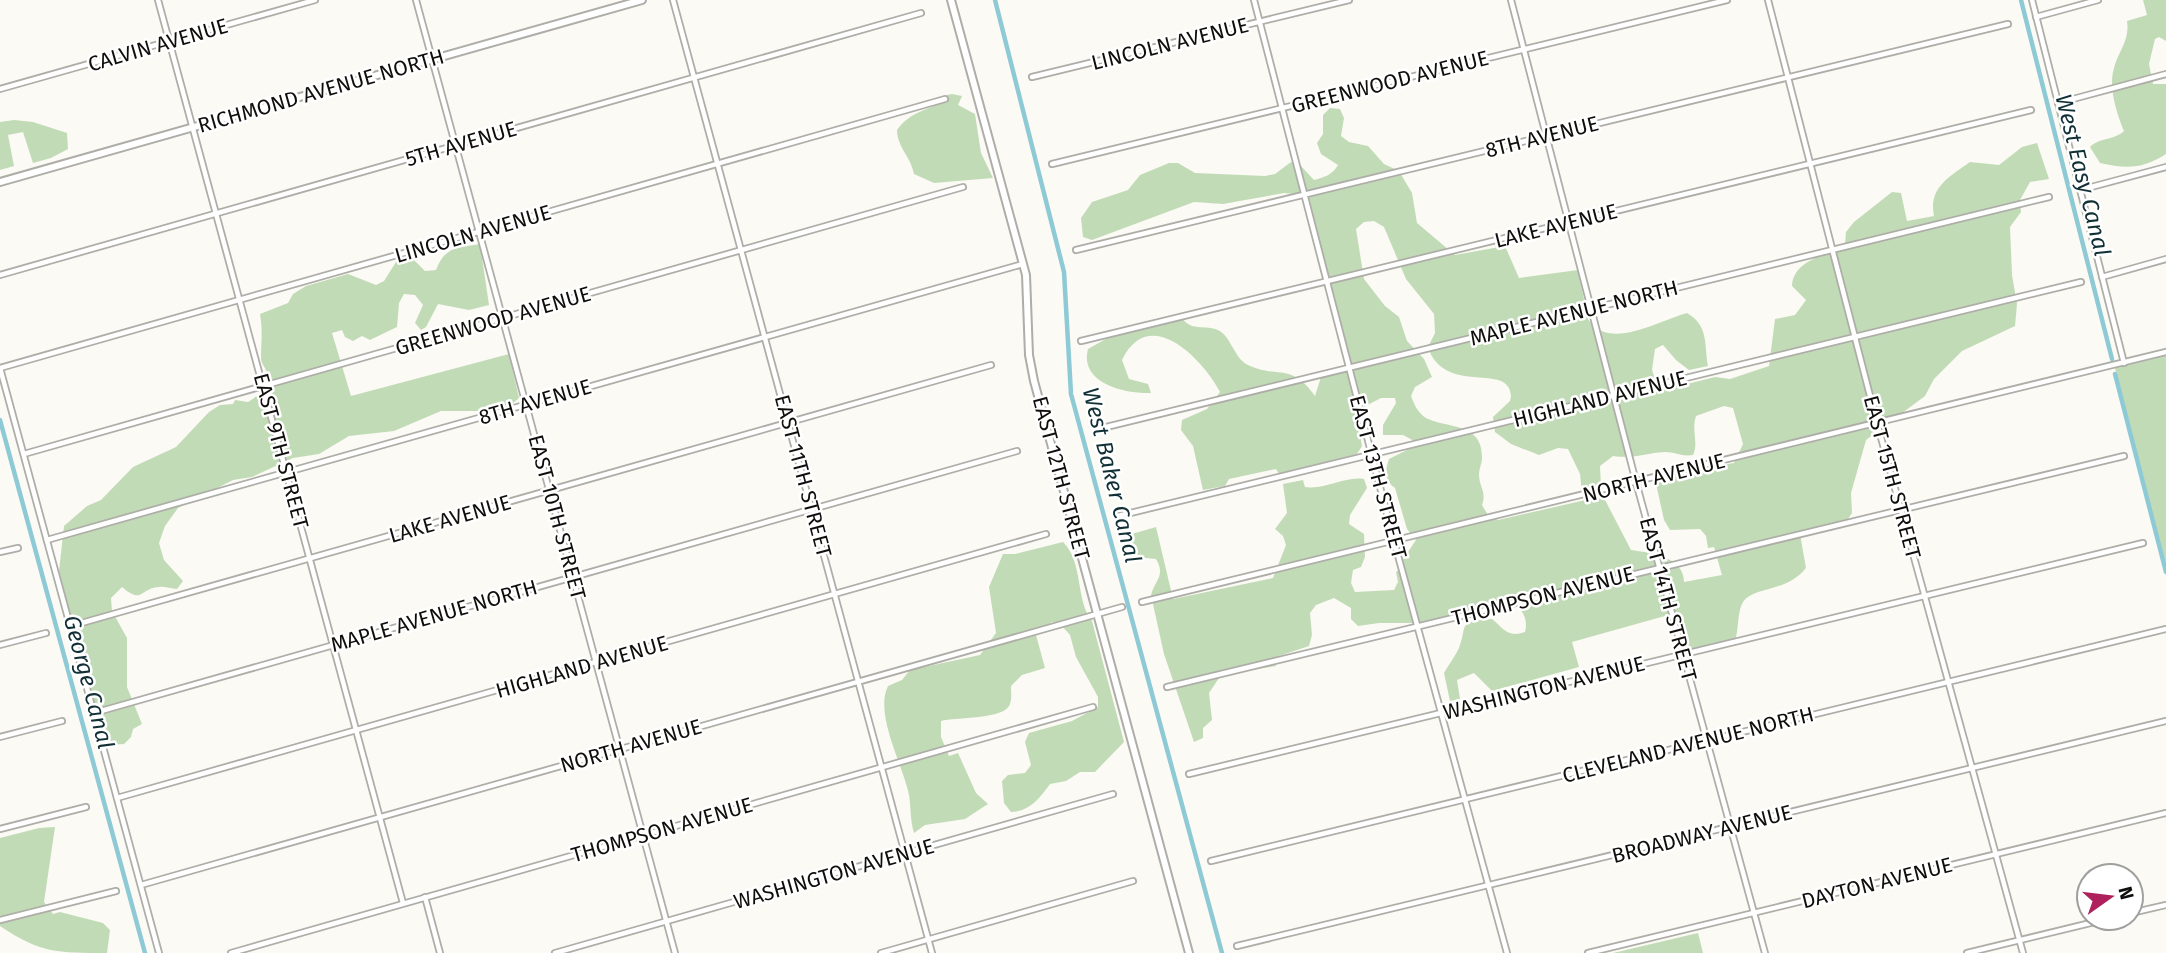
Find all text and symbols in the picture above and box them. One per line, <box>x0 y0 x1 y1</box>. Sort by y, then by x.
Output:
street label: LINCOLN AVENUE <box>1089 12 1251 76</box>
street label: CALVIN AVENUE <box>85 13 231 77</box>
street label: RICHMOND AVENUE NORTH <box>195 43 447 139</box>
street label: GREENWOOD AVENUE <box>1289 45 1491 119</box>
water label: West Easy Canal <box>2049 91 2117 259</box>
street label: 8TH AVENUE <box>1483 110 1601 164</box>
street label: 5TH AVENUE <box>402 116 520 172</box>
street label: LAKE AVENUE <box>1492 198 1620 254</box>
street label: LINCOLN AVENUE <box>392 199 554 269</box>
street label: MAPLE AVENUE NORTH <box>1467 275 1681 351</box>
street label: GREENWOOD AVENUE <box>392 281 594 361</box>
street label: HIGHLAND AVENUE <box>1510 365 1690 433</box>
street label: EAST 9TH STREET <box>248 370 314 532</box>
street label: 8TH AVENUE <box>476 374 594 430</box>
water label: West Baker Canal <box>1077 384 1147 566</box>
street label: EAST 11TH STREET <box>769 392 837 560</box>
street label: EAST 13TH STREET <box>1344 392 1412 562</box>
street label: EAST 15TH STREET <box>1858 392 1926 562</box>
street label: EAST 12TH STREET <box>1027 393 1095 563</box>
street label: EAST 10TH STREET <box>523 432 592 602</box>
street label: NORTH AVENUE <box>1580 448 1728 508</box>
street label: LAKE AVENUE <box>386 489 514 549</box>
street label: EAST 14TH STREET <box>1634 514 1702 684</box>
street label: THOMPSON AVENUE <box>1449 561 1637 631</box>
street label: MAPLE AVENUE NORTH <box>328 574 540 658</box>
water label: George Canal <box>58 612 120 752</box>
street label: HIGHLAND AVENUE <box>493 630 671 704</box>
street label: WASHINGTON AVENUE <box>1440 650 1648 726</box>
street label: CLEVELAND AVENUE NORTH <box>1560 701 1816 789</box>
street label: NORTH AVENUE <box>557 713 705 779</box>
street label: THOMPSON AVENUE <box>568 792 756 868</box>
street label: BROADWAY AVENUE <box>1609 799 1795 869</box>
street label: WASHINGTON AVENUE <box>731 833 937 915</box>
street label: DAYTON AVENUE <box>1799 852 1955 914</box>
north arrow <box>2075 862 2145 932</box>
text: N <box>2113 884 2139 902</box>

